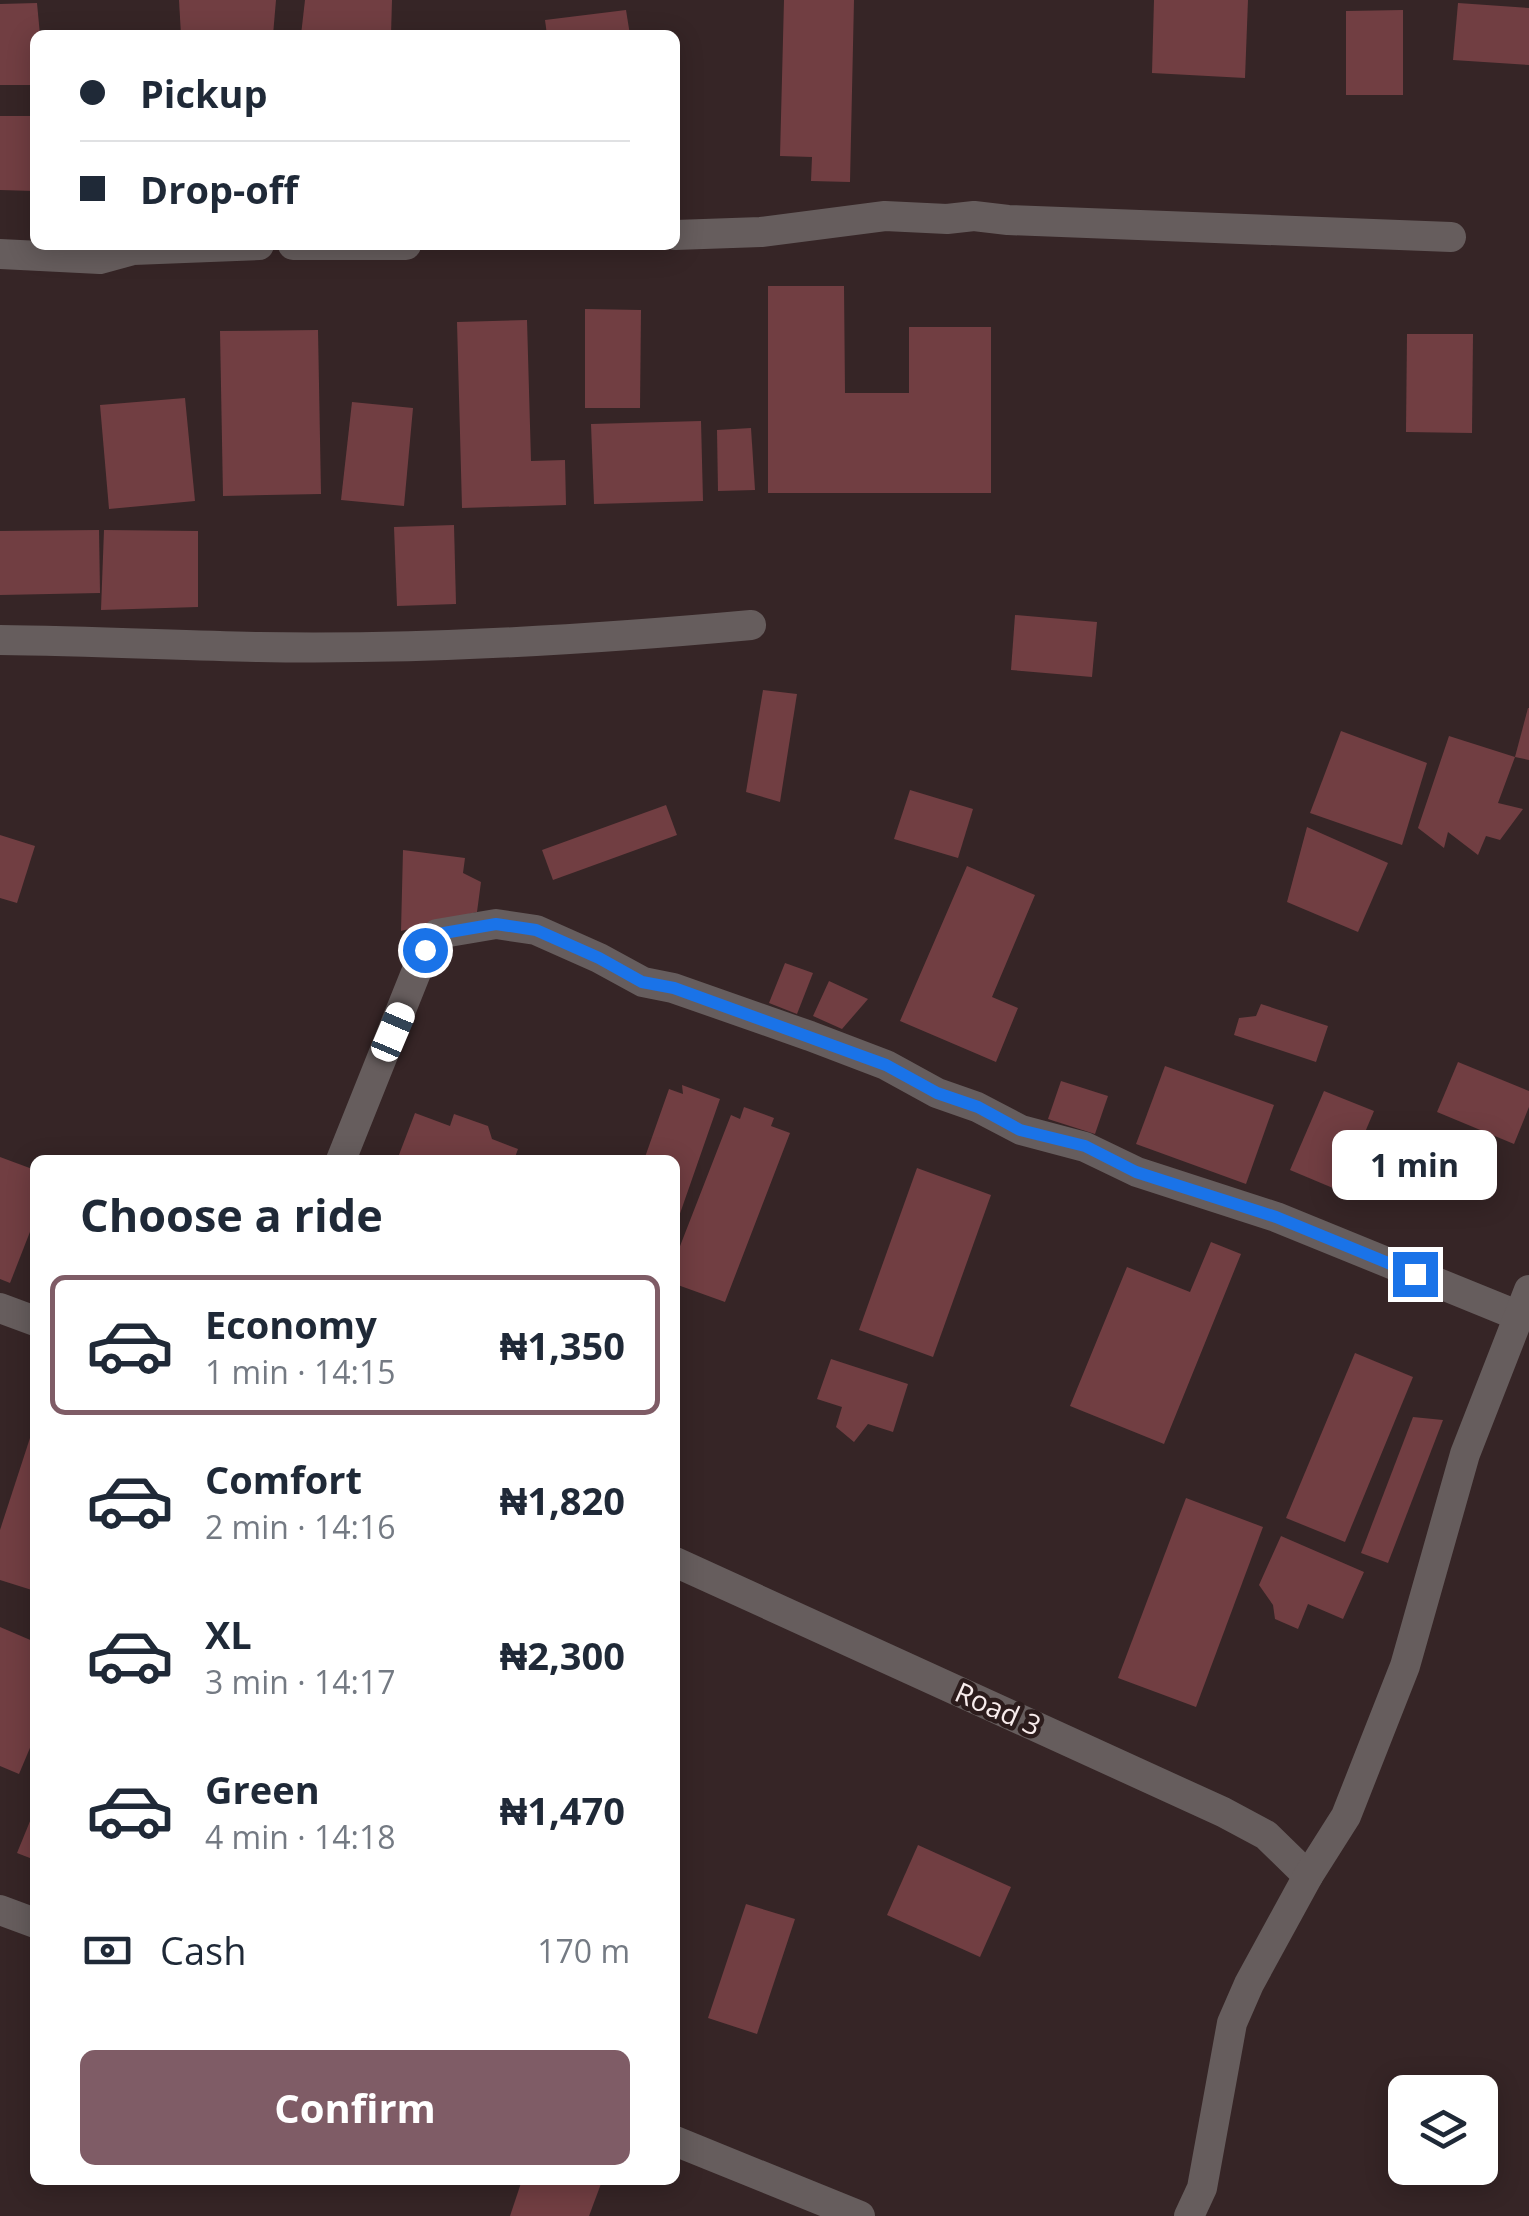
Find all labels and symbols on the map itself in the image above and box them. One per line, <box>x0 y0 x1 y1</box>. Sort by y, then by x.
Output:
route start <box>403 928 448 973</box>
car <box>367 999 419 1065</box>
callout: 1 min <box>1332 1129 1498 1199</box>
route end <box>1393 1252 1438 1297</box>
street label: Road 3 <box>950 1672 1047 1744</box>

